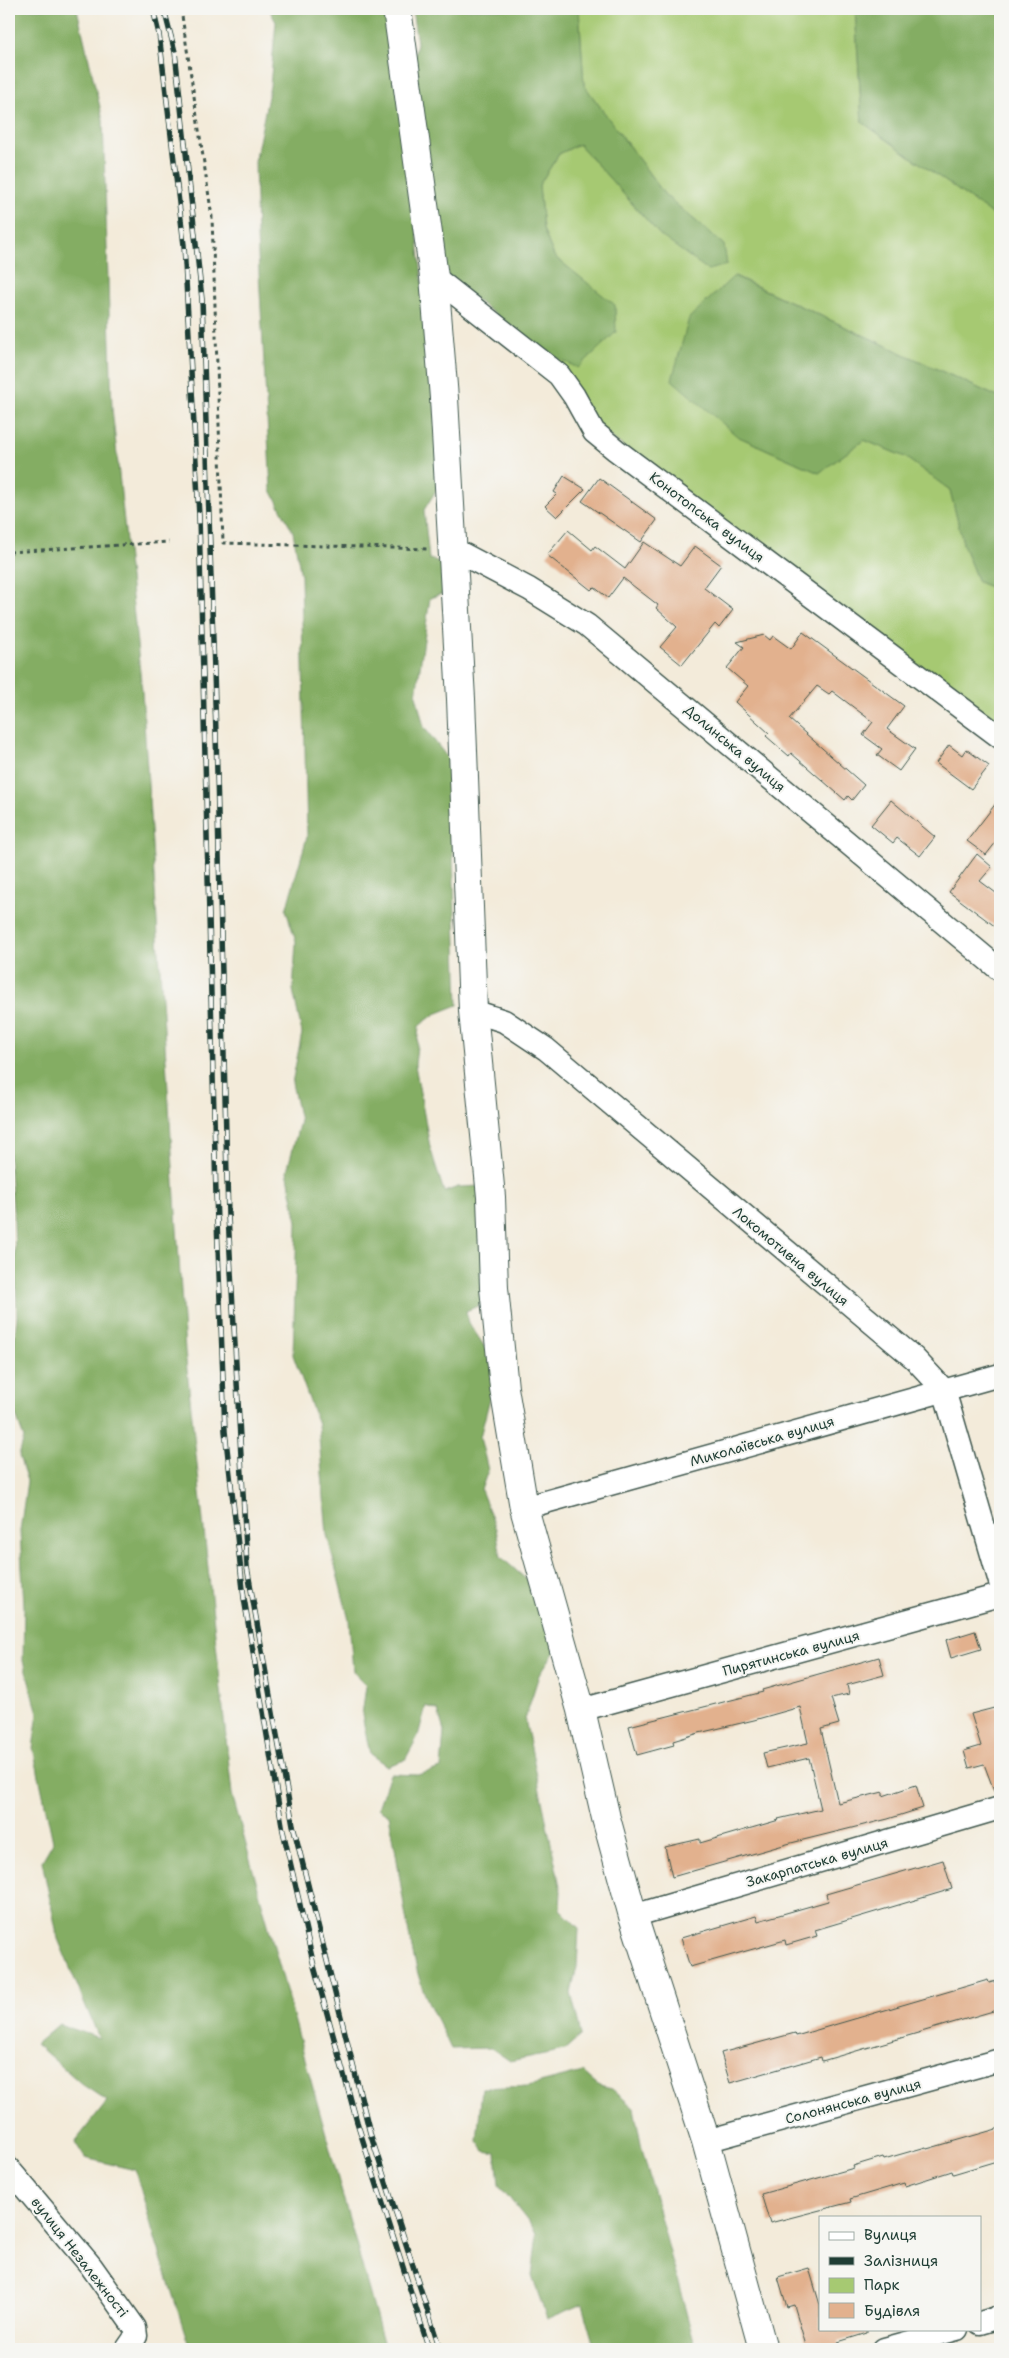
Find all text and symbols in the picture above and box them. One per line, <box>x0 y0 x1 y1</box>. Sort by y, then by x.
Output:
street label: Конотопська вулиця <box>646 468 768 566</box>
street label: Долинська вулиця <box>681 700 789 796</box>
street label: Локомотивна вулиця <box>729 1202 853 1310</box>
street label: Миколаївська вулиця <box>688 1412 836 1470</box>
street label: Пирятинська вулиця <box>721 1626 861 1680</box>
street label: Закарпатська вулиця <box>744 1833 890 1891</box>
street label: Солонянська вулиця <box>783 2074 923 2128</box>
street label: вулиця Незалежності <box>27 2193 133 2321</box>
legend <box>819 2216 982 2330</box>
text: Вулиця <box>864 2225 917 2245</box>
text: Залізниця <box>864 2251 938 2271</box>
text: Парк <box>864 2275 900 2295</box>
text: Будівля <box>864 2301 920 2321</box>

